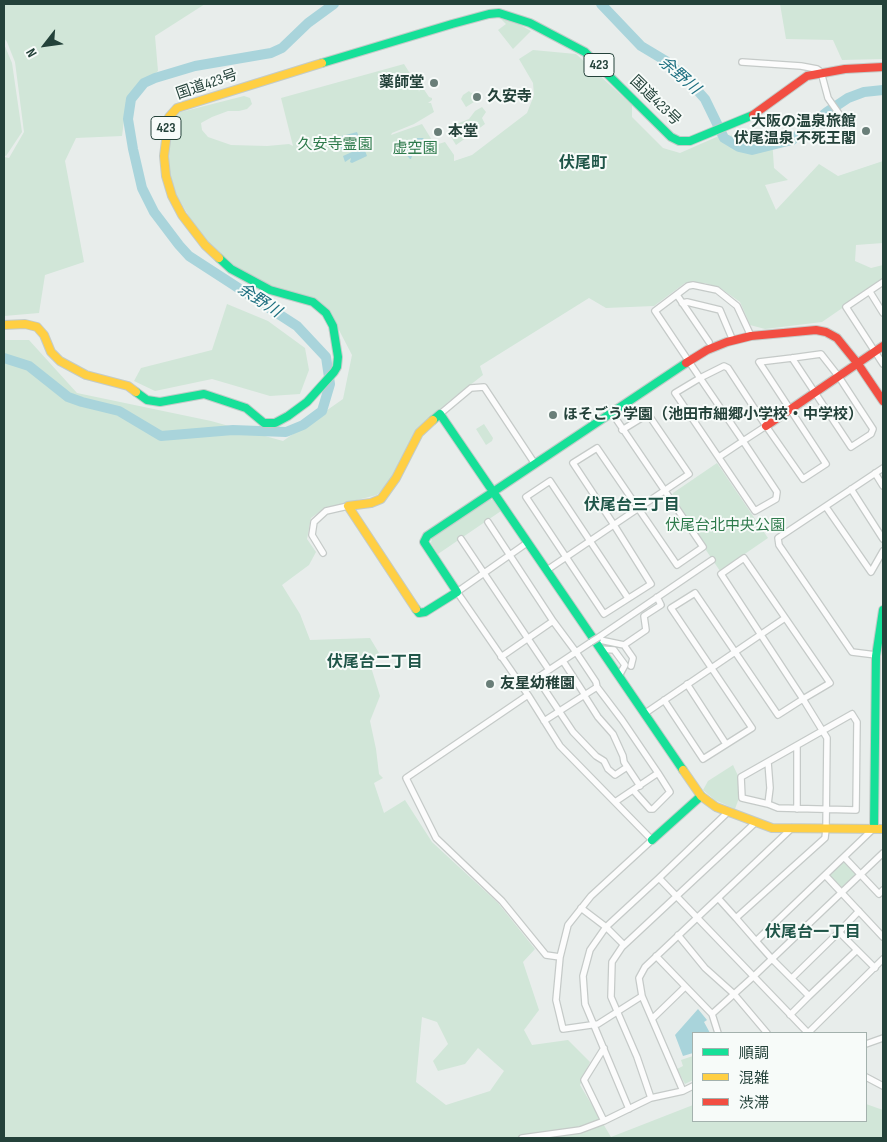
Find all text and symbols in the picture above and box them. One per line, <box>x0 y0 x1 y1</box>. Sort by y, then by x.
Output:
north arrow <box>20 20 70 70</box>
text: N <box>22 45 41 60</box>
water label: 余野川 <box>655 53 703 99</box>
road number: 423 <box>584 54 614 76</box>
street label: 国道423号 <box>174 66 240 104</box>
street label: 国道423号 <box>626 72 684 130</box>
place label: 薬師堂 <box>379 74 424 92</box>
marker: 薬師堂 <box>428 77 440 89</box>
place label: 久安寺 <box>487 88 532 106</box>
marker: 久安寺 <box>471 91 483 103</box>
place label: 大阪の温泉旅館 伏尾温泉 不死王閣 <box>734 113 856 148</box>
road number: 423 <box>151 116 181 140</box>
place label: 本堂 <box>448 123 478 141</box>
marker: 大阪の温泉旅館 伏尾温泉 不死王閣 <box>860 125 872 137</box>
marker: 本堂 <box>432 126 444 138</box>
park label: 久安寺霊園 <box>298 136 372 154</box>
park label: 虚空園 <box>393 140 437 158</box>
district label: 伏尾町 <box>559 154 607 174</box>
water label: 余野川 <box>234 280 284 322</box>
place label: ほそごう学園（池田市細郷小学校・中学校） <box>563 406 863 424</box>
marker: ほそごう学園（池田市細郷小学校・中学校） <box>547 409 559 421</box>
district label: 伏尾台三丁目 <box>584 496 680 516</box>
park label: 伏尾台北中央公園 <box>665 517 785 535</box>
district label: 伏尾台二丁目 <box>327 653 423 673</box>
place label: 友星幼稚園 <box>500 675 575 693</box>
marker: 友星幼稚園 <box>484 678 496 690</box>
district label: 伏尾台一丁目 <box>765 923 861 943</box>
legend <box>692 1032 867 1122</box>
text: 順調 <box>739 1044 769 1063</box>
text: 混雑 <box>739 1069 769 1088</box>
text: 渋滞 <box>739 1094 769 1113</box>

